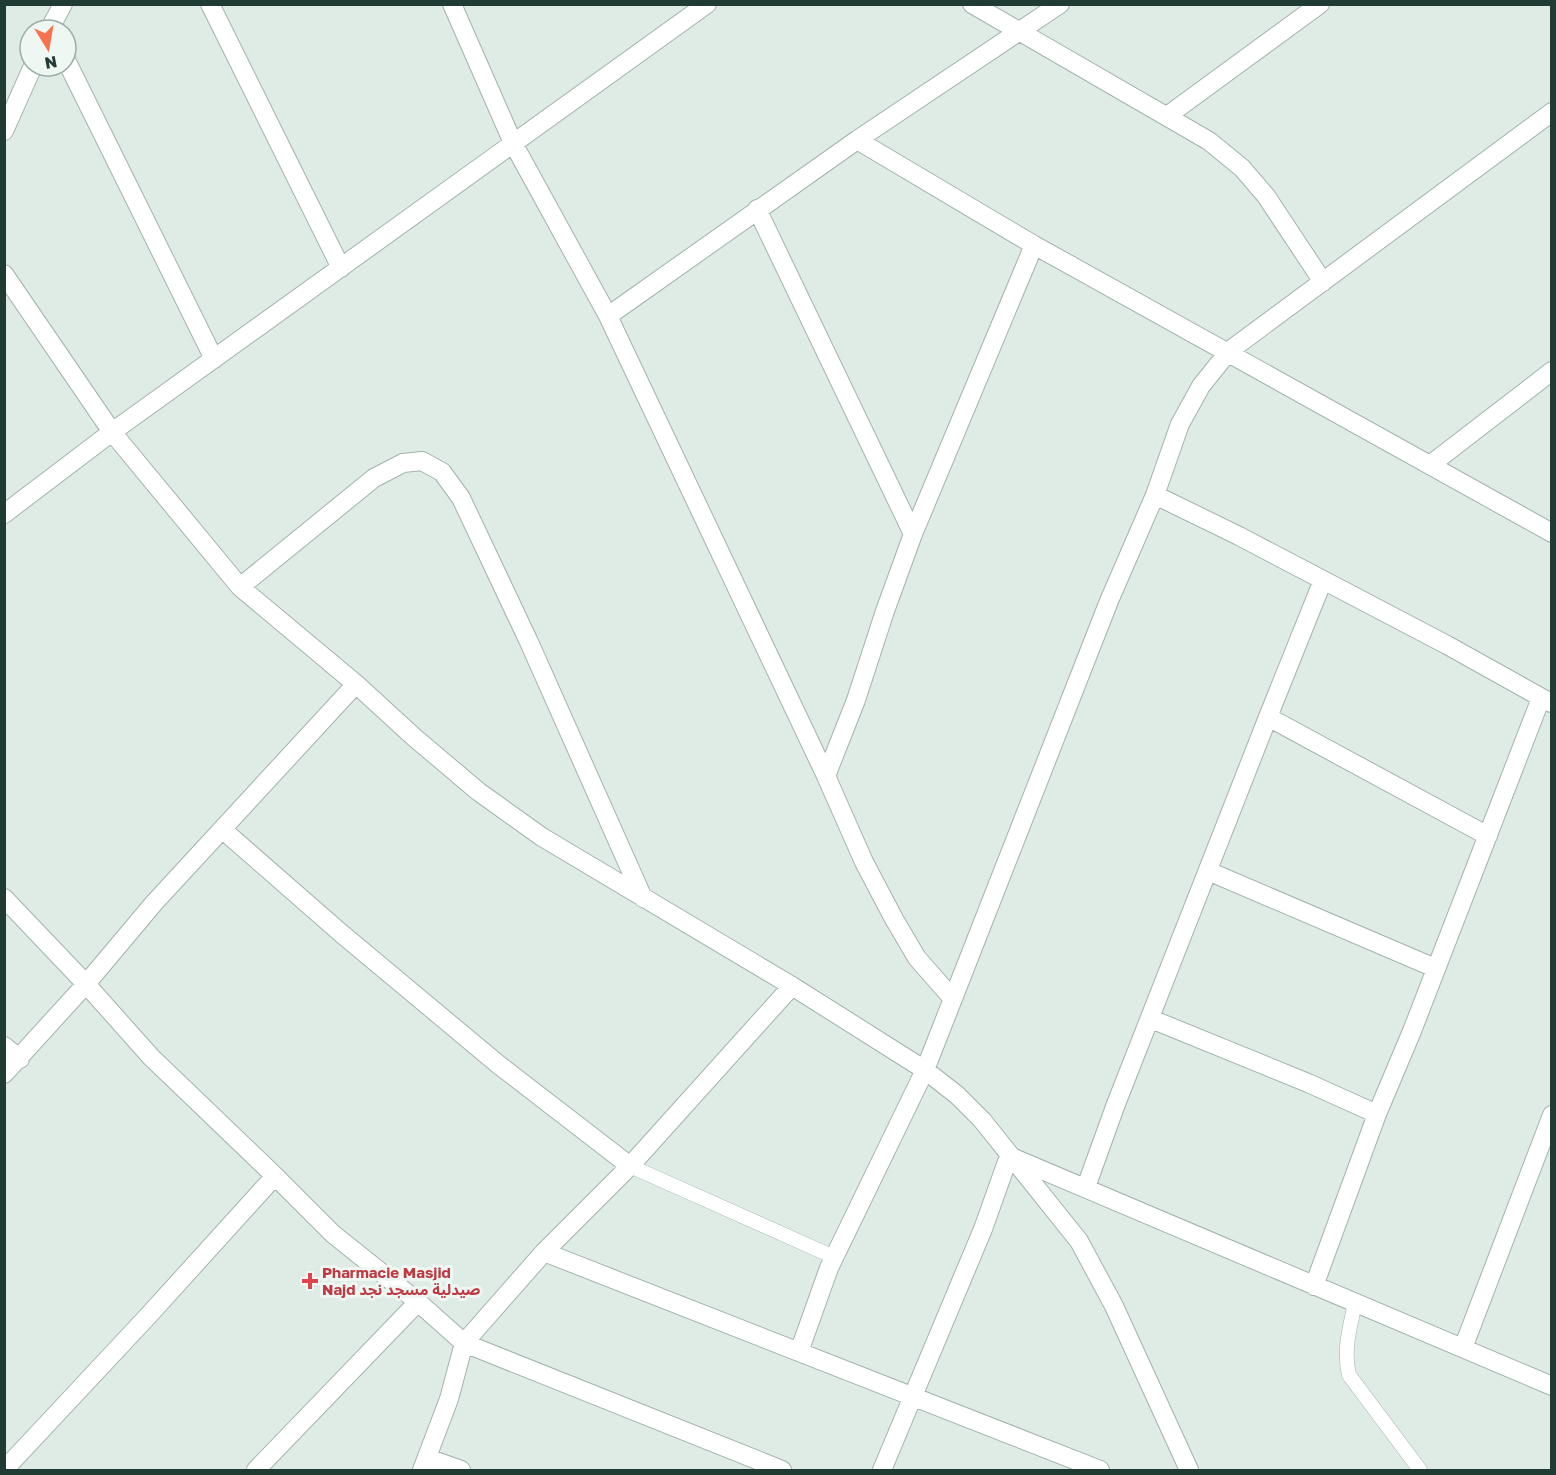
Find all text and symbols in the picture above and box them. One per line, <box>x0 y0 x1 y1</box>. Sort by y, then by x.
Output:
north arrow <box>18 18 78 78</box>
text: N <box>43 52 59 74</box>
place label: Pharmacie Masjid Najd صيدلية مسجد نجد <box>322 1263 481 1298</box>
marker: Pharmacie Masjid Najd صيدلية مسجد نجد <box>303 1274 317 1288</box>

